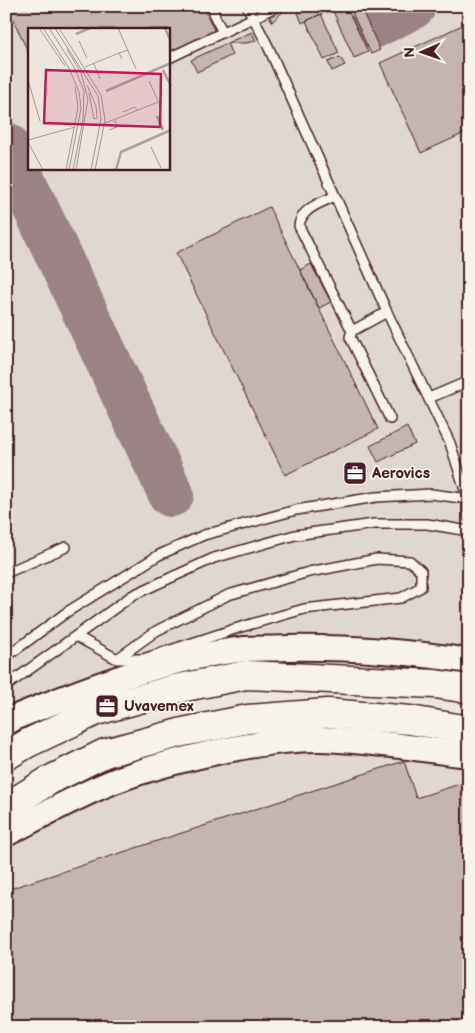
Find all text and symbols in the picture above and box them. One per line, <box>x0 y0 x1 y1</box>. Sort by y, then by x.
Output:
inset map <box>28 28 170 170</box>
north arrow <box>398 28 448 78</box>
text: N <box>401 47 418 58</box>
office icon: Aerovics <box>342 460 368 486</box>
place label: Aerovics <box>371 464 430 483</box>
office icon: Uvavemex <box>94 693 120 719</box>
place label: Uvavemex <box>124 697 194 716</box>

